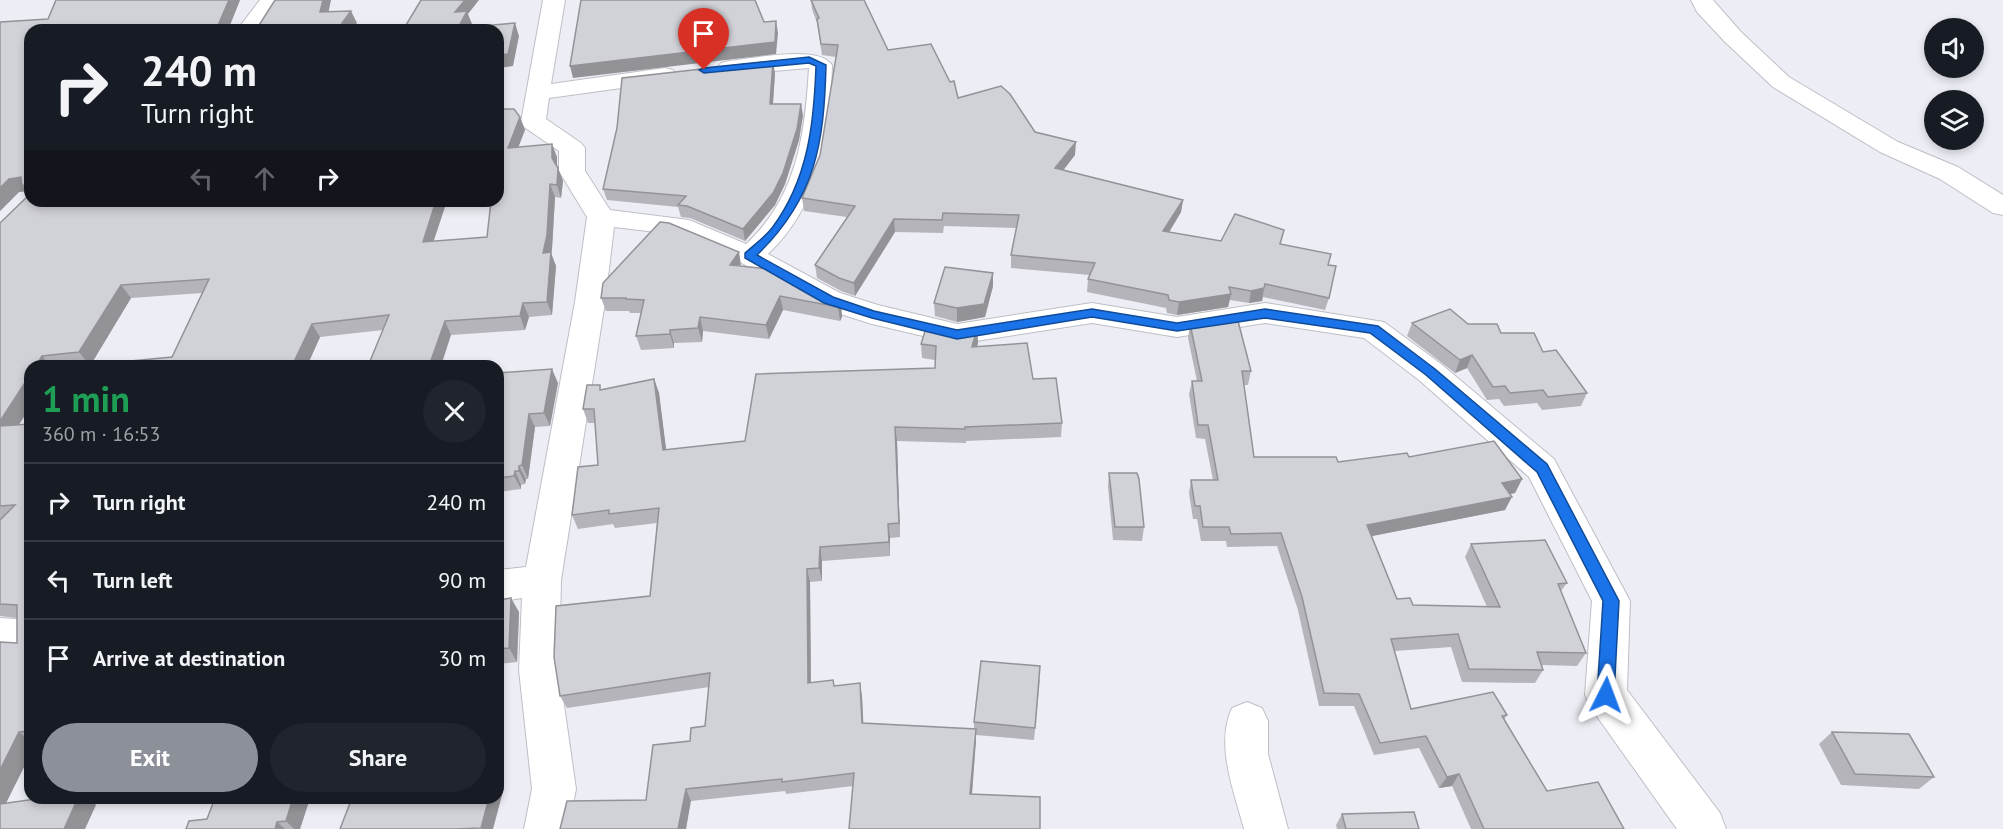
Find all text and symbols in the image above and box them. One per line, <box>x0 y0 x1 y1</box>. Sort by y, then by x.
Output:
pin <box>678 8 729 70</box>
icon: arrive <box>687 17 720 50</box>
map controls <box>1924 18 1984 150</box>
button: sound <box>1924 18 1984 78</box>
text: 240 m <box>141 43 257 98</box>
icon: right <box>42 48 120 126</box>
button: layers <box>1924 90 1984 150</box>
text: Turn right <box>141 96 254 130</box>
icon: left <box>185 162 218 195</box>
icon: ahead <box>248 162 281 195</box>
icon: right <box>311 162 344 195</box>
text: 1 min <box>42 375 130 422</box>
button: close <box>423 380 486 443</box>
text: 360 m · 16:53 <box>42 421 160 447</box>
icon: right <box>42 486 75 519</box>
text: Turn right <box>93 488 185 516</box>
text: 240 m <box>426 488 486 516</box>
icon: left <box>42 564 75 597</box>
text: Turn left <box>93 566 173 594</box>
text: 90 m <box>438 566 486 594</box>
icon: arrive <box>42 642 75 675</box>
text: Arrive at destination <box>93 644 285 672</box>
text: 30 m <box>438 644 486 672</box>
position arrow <box>1574 663 1638 727</box>
button: Exit <box>42 723 258 792</box>
button: Share <box>270 723 486 792</box>

